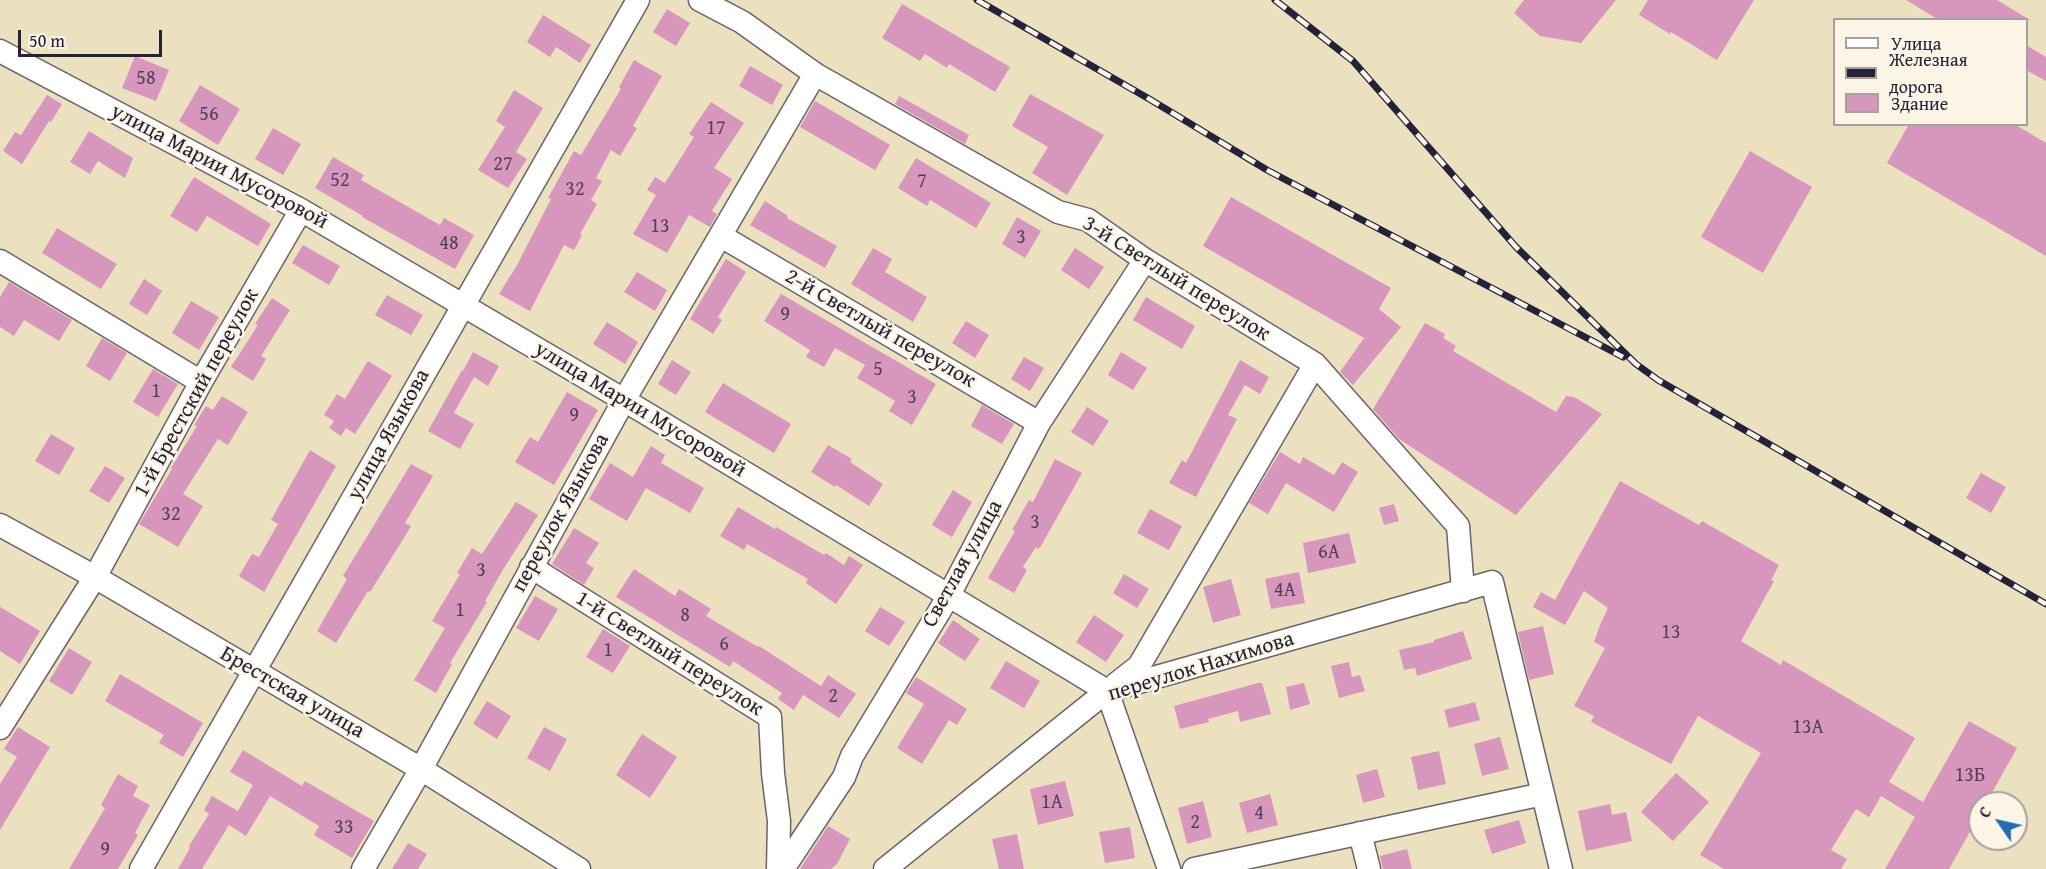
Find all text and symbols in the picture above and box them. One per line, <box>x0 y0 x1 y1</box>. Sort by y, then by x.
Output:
scale bar <box>21 18 165 56</box>
legend <box>1833 18 2028 126</box>
text: 50 m <box>29 27 65 54</box>
text: Улица <box>1891 30 1941 57</box>
text: Железная дорога <box>1889 46 1968 100</box>
house number: 58 <box>136 67 156 91</box>
text: Здание <box>1891 90 1948 117</box>
street label: улица Марии Мусоровой <box>106 98 332 236</box>
house number: 56 <box>199 103 219 127</box>
house number: 17 <box>706 117 726 141</box>
house number: 27 <box>493 153 513 177</box>
house number: 52 <box>330 169 350 193</box>
house number: 7 <box>917 170 927 194</box>
house number: 32 <box>565 178 585 202</box>
street label: 3-й Светлый переулок <box>1077 211 1275 347</box>
house number: 13 <box>650 215 670 239</box>
house number: 3 <box>1016 226 1026 250</box>
house number: 48 <box>439 232 459 256</box>
street label: 2-й Светлый переулок <box>780 264 980 394</box>
street label: 1-й Брестский переулок <box>129 284 265 502</box>
house number: 9 <box>780 303 790 327</box>
street label: улица Марии Мусоровой <box>529 336 751 484</box>
house number: 5 <box>873 358 883 382</box>
street label: улица Языкова <box>342 365 436 505</box>
house number: 1 <box>151 380 161 404</box>
house number: 3 <box>907 386 917 410</box>
house number: 9 <box>569 404 579 428</box>
street label: переулок Языкова <box>506 429 616 597</box>
street label: Светлая улица <box>917 496 1009 632</box>
house number: 32 <box>161 503 181 527</box>
house number: 3 <box>1030 511 1040 535</box>
house number: 6А <box>1318 541 1340 565</box>
house number: 3 <box>476 559 486 583</box>
house number: 4А <box>1274 579 1296 603</box>
street label: 1-й Светлый переулок <box>570 586 768 722</box>
house number: 1 <box>455 599 465 623</box>
house number: 8 <box>680 604 690 628</box>
house number: 13 <box>1661 621 1681 645</box>
street label: переулок Нахимова <box>1105 626 1297 708</box>
house number: 6 <box>719 633 729 657</box>
house number: 1 <box>603 639 613 663</box>
street label: Брестская улица <box>215 641 369 745</box>
house number: 2 <box>828 685 838 709</box>
house number: 13А <box>1792 716 1824 740</box>
house number: 13Б <box>1955 764 1985 788</box>
house number: 1А <box>1041 791 1063 815</box>
north arrow <box>1968 791 2028 851</box>
house number: 4 <box>1254 802 1264 826</box>
text: С <box>1972 802 1997 823</box>
house number: 2 <box>1190 811 1200 835</box>
house number: 33 <box>334 816 354 840</box>
house number: 9 <box>100 838 110 862</box>

